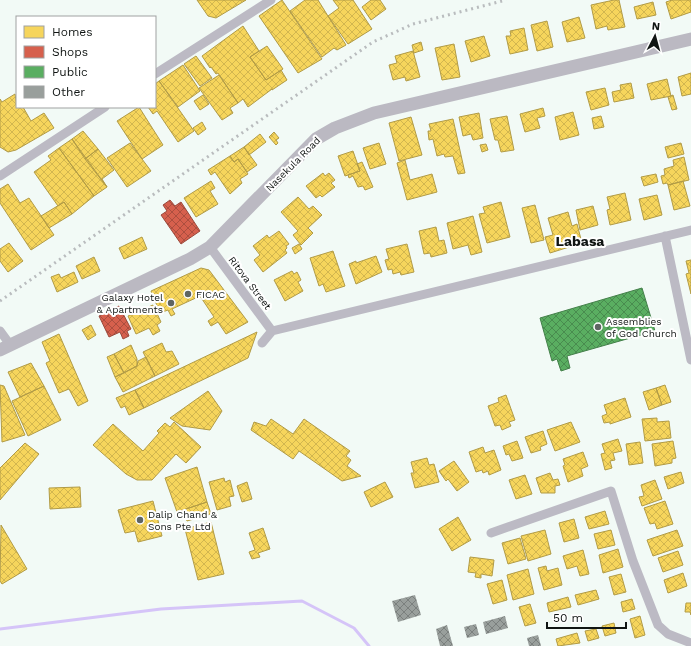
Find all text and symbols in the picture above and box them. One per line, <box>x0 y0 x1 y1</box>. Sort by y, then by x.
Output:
legend <box>16 16 156 108</box>
north arrow <box>635 16 675 56</box>
text: N <box>651 20 661 33</box>
text: Homes <box>52 25 93 39</box>
text: Shops <box>52 45 88 59</box>
text: Public <box>52 65 88 79</box>
text: Other <box>52 85 85 99</box>
street label: Nasekula Road <box>264 135 322 193</box>
district label: Labasa <box>556 233 605 249</box>
street label: Ritova Street <box>227 254 274 312</box>
marker: FICAC <box>183 289 193 299</box>
place label: FICAC <box>196 289 225 300</box>
place label: Galaxy Hotel & Apartments <box>96 292 163 315</box>
marker: Galaxy Hotel & Apartments <box>166 298 176 308</box>
place label: Assemblies of God Church <box>606 316 677 339</box>
marker: Assemblies of God Church <box>593 322 603 332</box>
place label: Dalip Chand & Sons Pte Ltd <box>148 509 218 532</box>
marker: Dalip Chand & Sons Pte Ltd <box>135 515 145 525</box>
scale bar <box>547 604 626 630</box>
text: 50 m <box>553 611 583 625</box>

